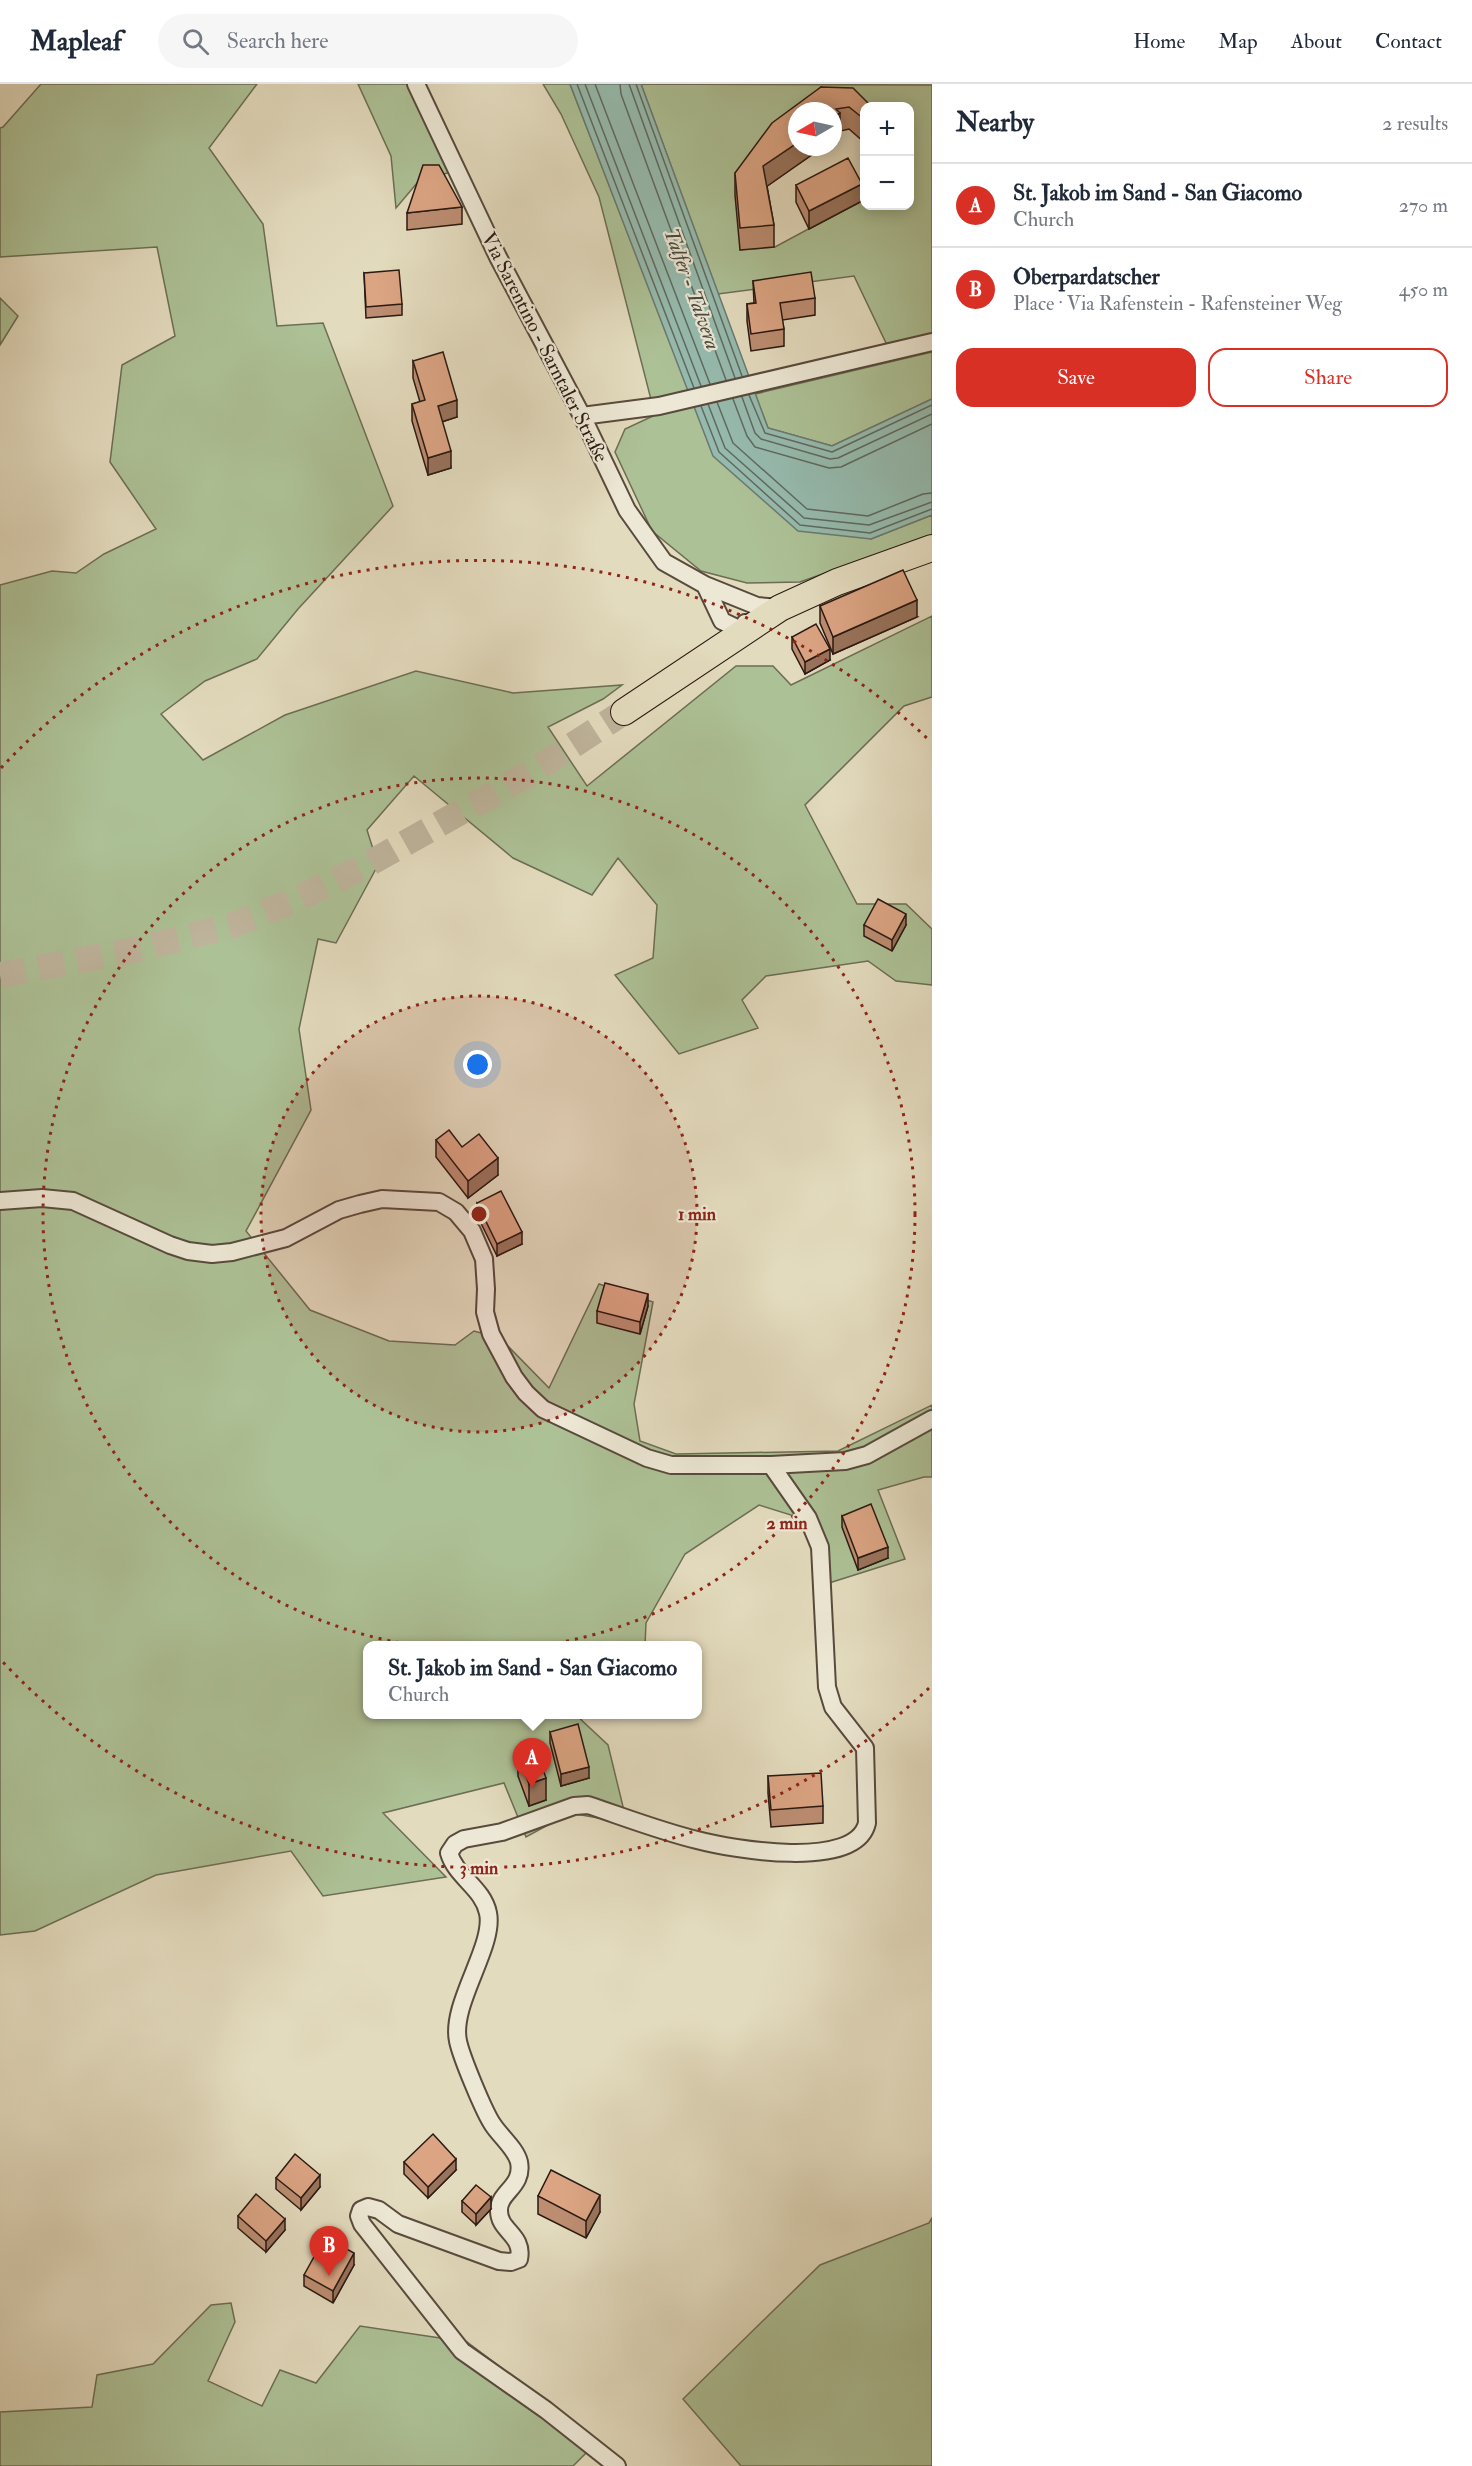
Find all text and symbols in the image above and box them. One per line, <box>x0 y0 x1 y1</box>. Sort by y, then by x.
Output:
search box <box>158 14 578 68</box>
text: Mapleaf <box>30 24 122 59</box>
icon: search <box>179 25 212 58</box>
text: Search here <box>227 27 328 55</box>
text: Home <box>1133 28 1185 55</box>
text: Map <box>1218 28 1258 55</box>
text: About <box>1291 28 1342 55</box>
text: Contact <box>1375 28 1442 55</box>
north arrow <box>788 102 842 156</box>
map controls <box>860 102 914 210</box>
button: + <box>860 102 914 156</box>
text: Nearby <box>956 107 1034 139</box>
text: 2 results <box>1382 111 1448 136</box>
button: − <box>860 156 914 210</box>
text: St. Jakob im Sand - San Giacomo <box>1013 179 1302 207</box>
text: A <box>969 193 982 218</box>
text: 270 m <box>1399 193 1448 218</box>
text: Church <box>1013 207 1074 232</box>
water label: Talfer - Talvera <box>658 225 727 354</box>
street label: Via Sarentino - Sarntaler Straße <box>476 228 614 466</box>
text: Oberpardatscher <box>1013 263 1160 291</box>
text: B <box>969 277 982 302</box>
text: 450 m <box>1399 277 1448 302</box>
text: Place · Via Rafenstein - Rafensteiner Weg <box>1013 291 1342 316</box>
button: Save <box>956 348 1196 407</box>
button: Share <box>1208 348 1448 407</box>
your location <box>463 1050 492 1079</box>
text: 1 min <box>678 1203 717 1226</box>
centre of rings <box>469 1204 489 1224</box>
text: 2 min <box>767 1512 808 1535</box>
popup <box>363 1641 702 1719</box>
text: St. Jakob im Sand - San Giacomo <box>388 1654 677 1682</box>
text: Church <box>388 1682 449 1707</box>
pin: A <box>512 1738 552 1788</box>
text: 3 min <box>460 1857 499 1880</box>
pin: B <box>310 2226 348 2276</box>

